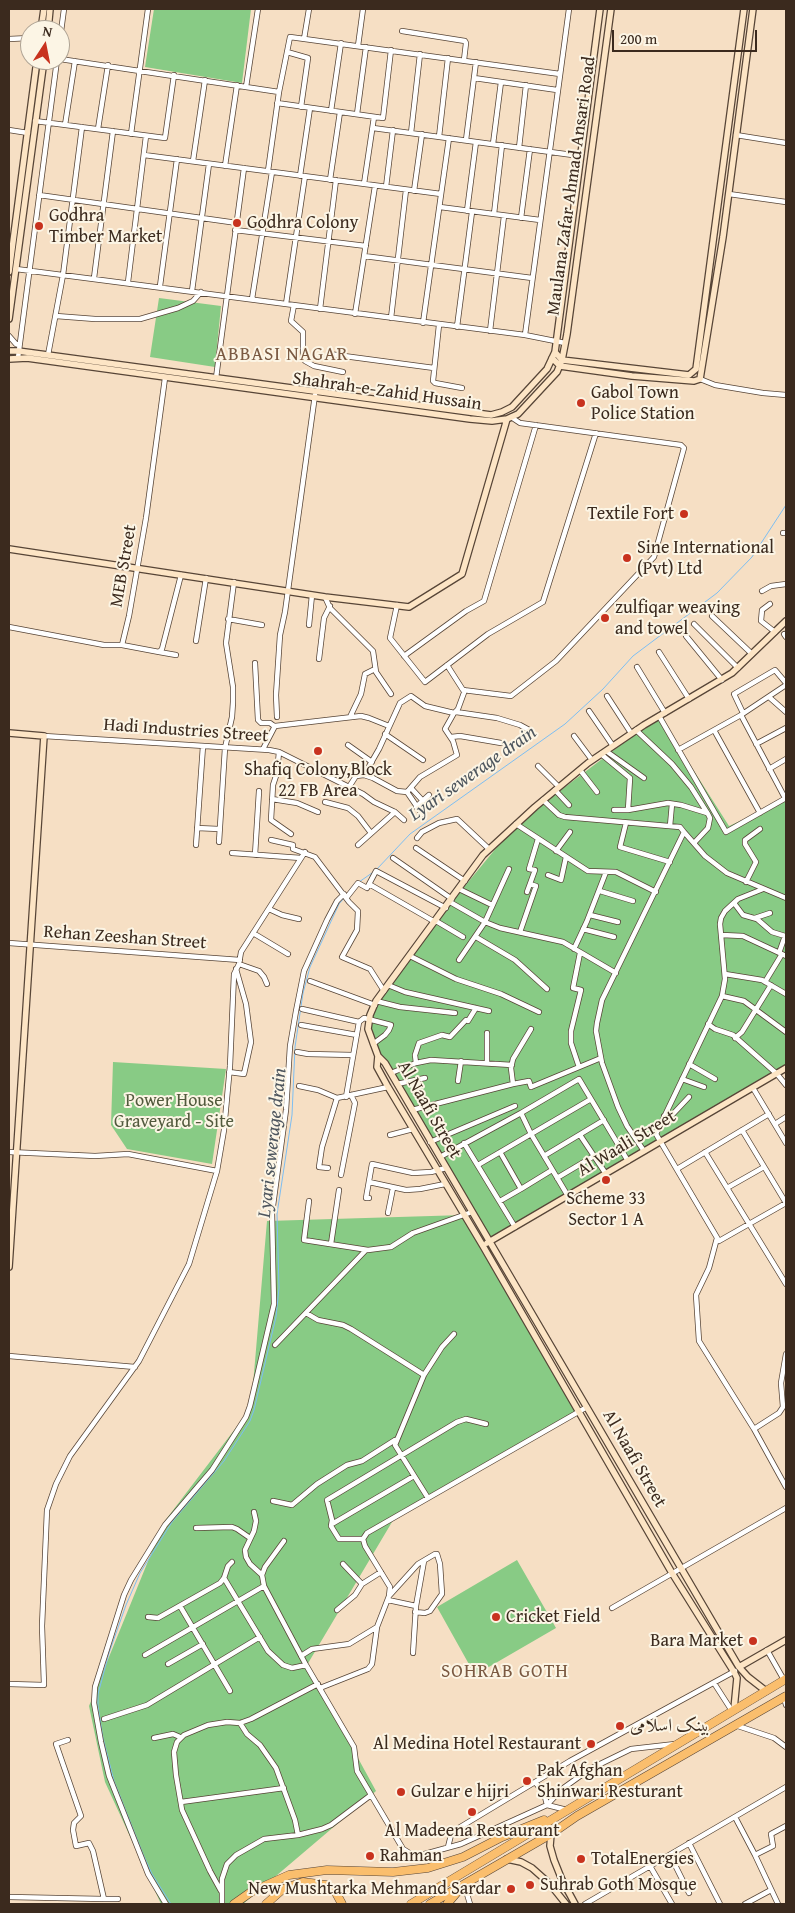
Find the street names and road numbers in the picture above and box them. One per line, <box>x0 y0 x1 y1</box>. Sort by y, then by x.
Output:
street label: Maulana Zafar Ahmad Ansari Road <box>543 55 601 317</box>
street label: Shahrah-e-Zahid Hussain <box>291 368 483 416</box>
street label: MEB Street <box>106 523 142 609</box>
street label: Hadi Industries Street <box>103 714 269 748</box>
street label: Rehan Zeeshan Street <box>43 922 207 954</box>
street label: Al Naafi Street <box>392 1057 466 1163</box>
street label: Al Waali Street <box>574 1106 680 1182</box>
street label: Al Naafi Street <box>597 1406 671 1512</box>

